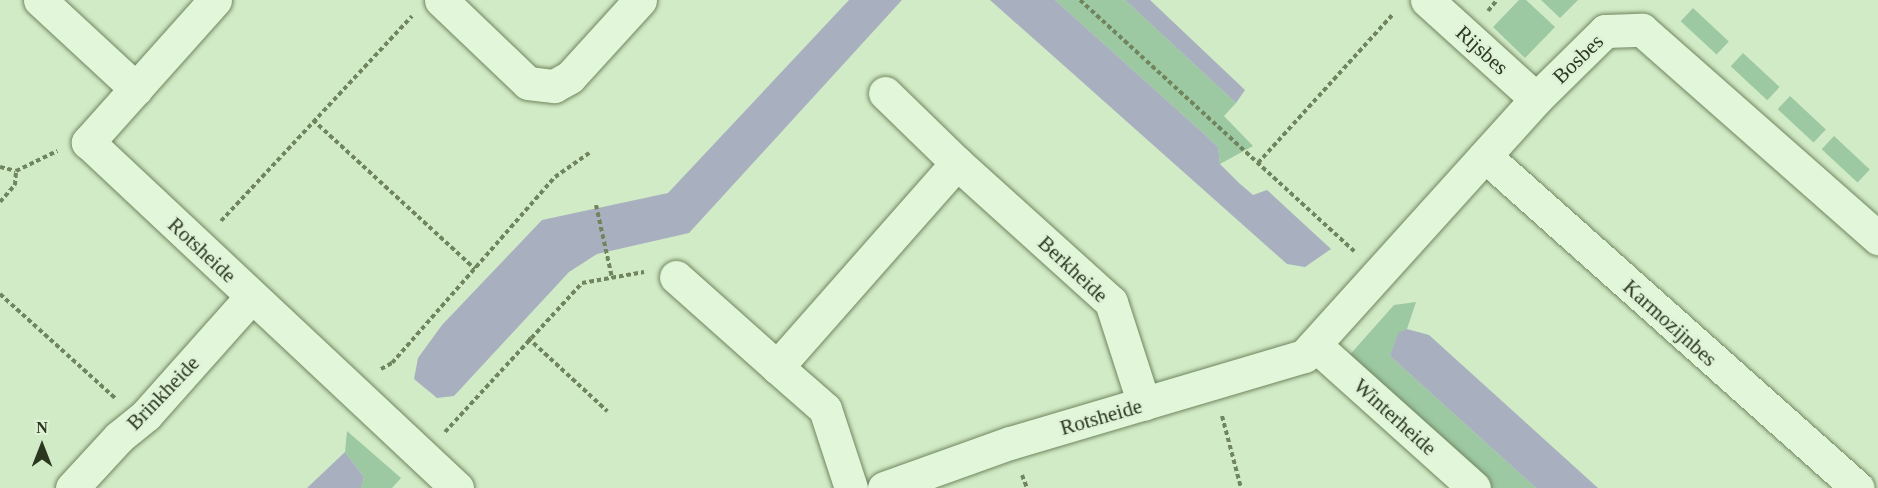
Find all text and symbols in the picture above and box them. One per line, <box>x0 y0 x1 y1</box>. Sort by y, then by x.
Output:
street label: Rijsbes <box>1451 20 1513 80</box>
street label: Bosbes <box>1547 29 1609 89</box>
street label: Rotsheide <box>163 212 241 288</box>
street label: Berkheide <box>1033 230 1113 308</box>
street label: Karmozijnbes <box>1618 274 1722 372</box>
street label: Brinkheide <box>122 351 204 435</box>
street label: Winterheide <box>1348 373 1442 461</box>
street label: Rotsheide <box>1057 393 1145 441</box>
north arrow <box>12 416 72 476</box>
text: N <box>36 419 48 436</box>

